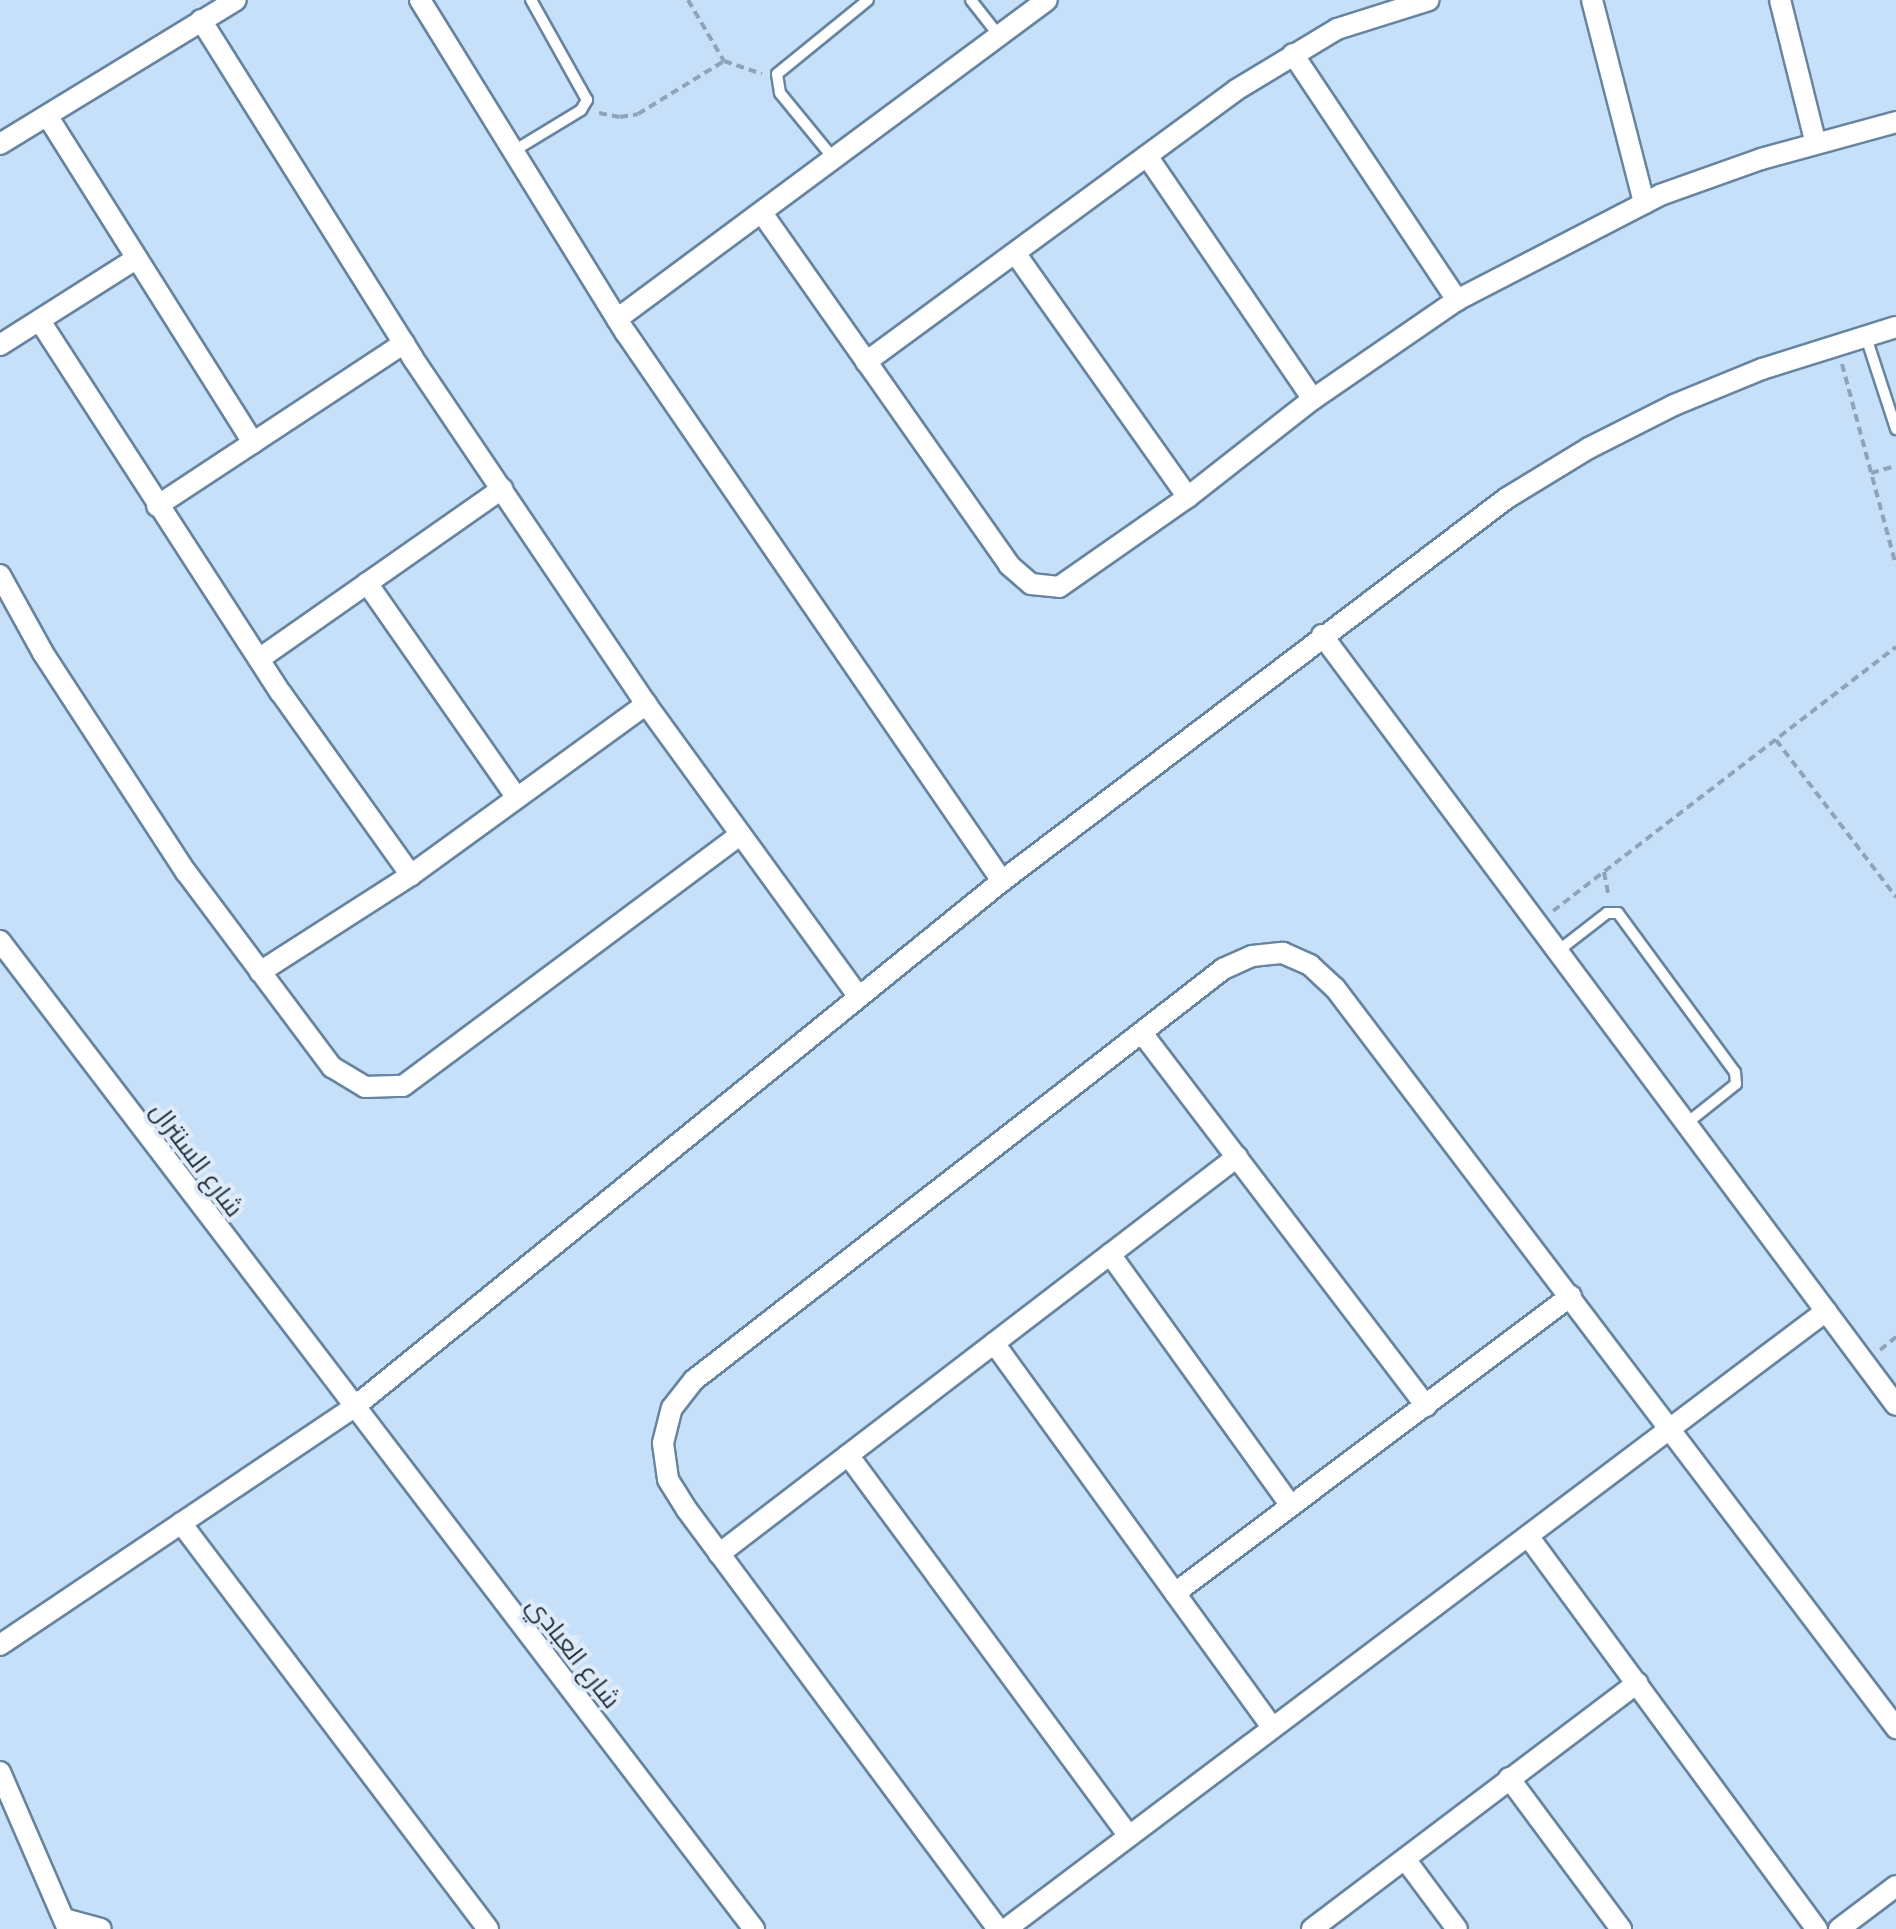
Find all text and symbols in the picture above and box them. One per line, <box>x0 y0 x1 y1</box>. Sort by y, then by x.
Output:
street label: شارع السنترال <box>143 1097 249 1223</box>
street label: شارع العبادي <box>520 1591 626 1715</box>

